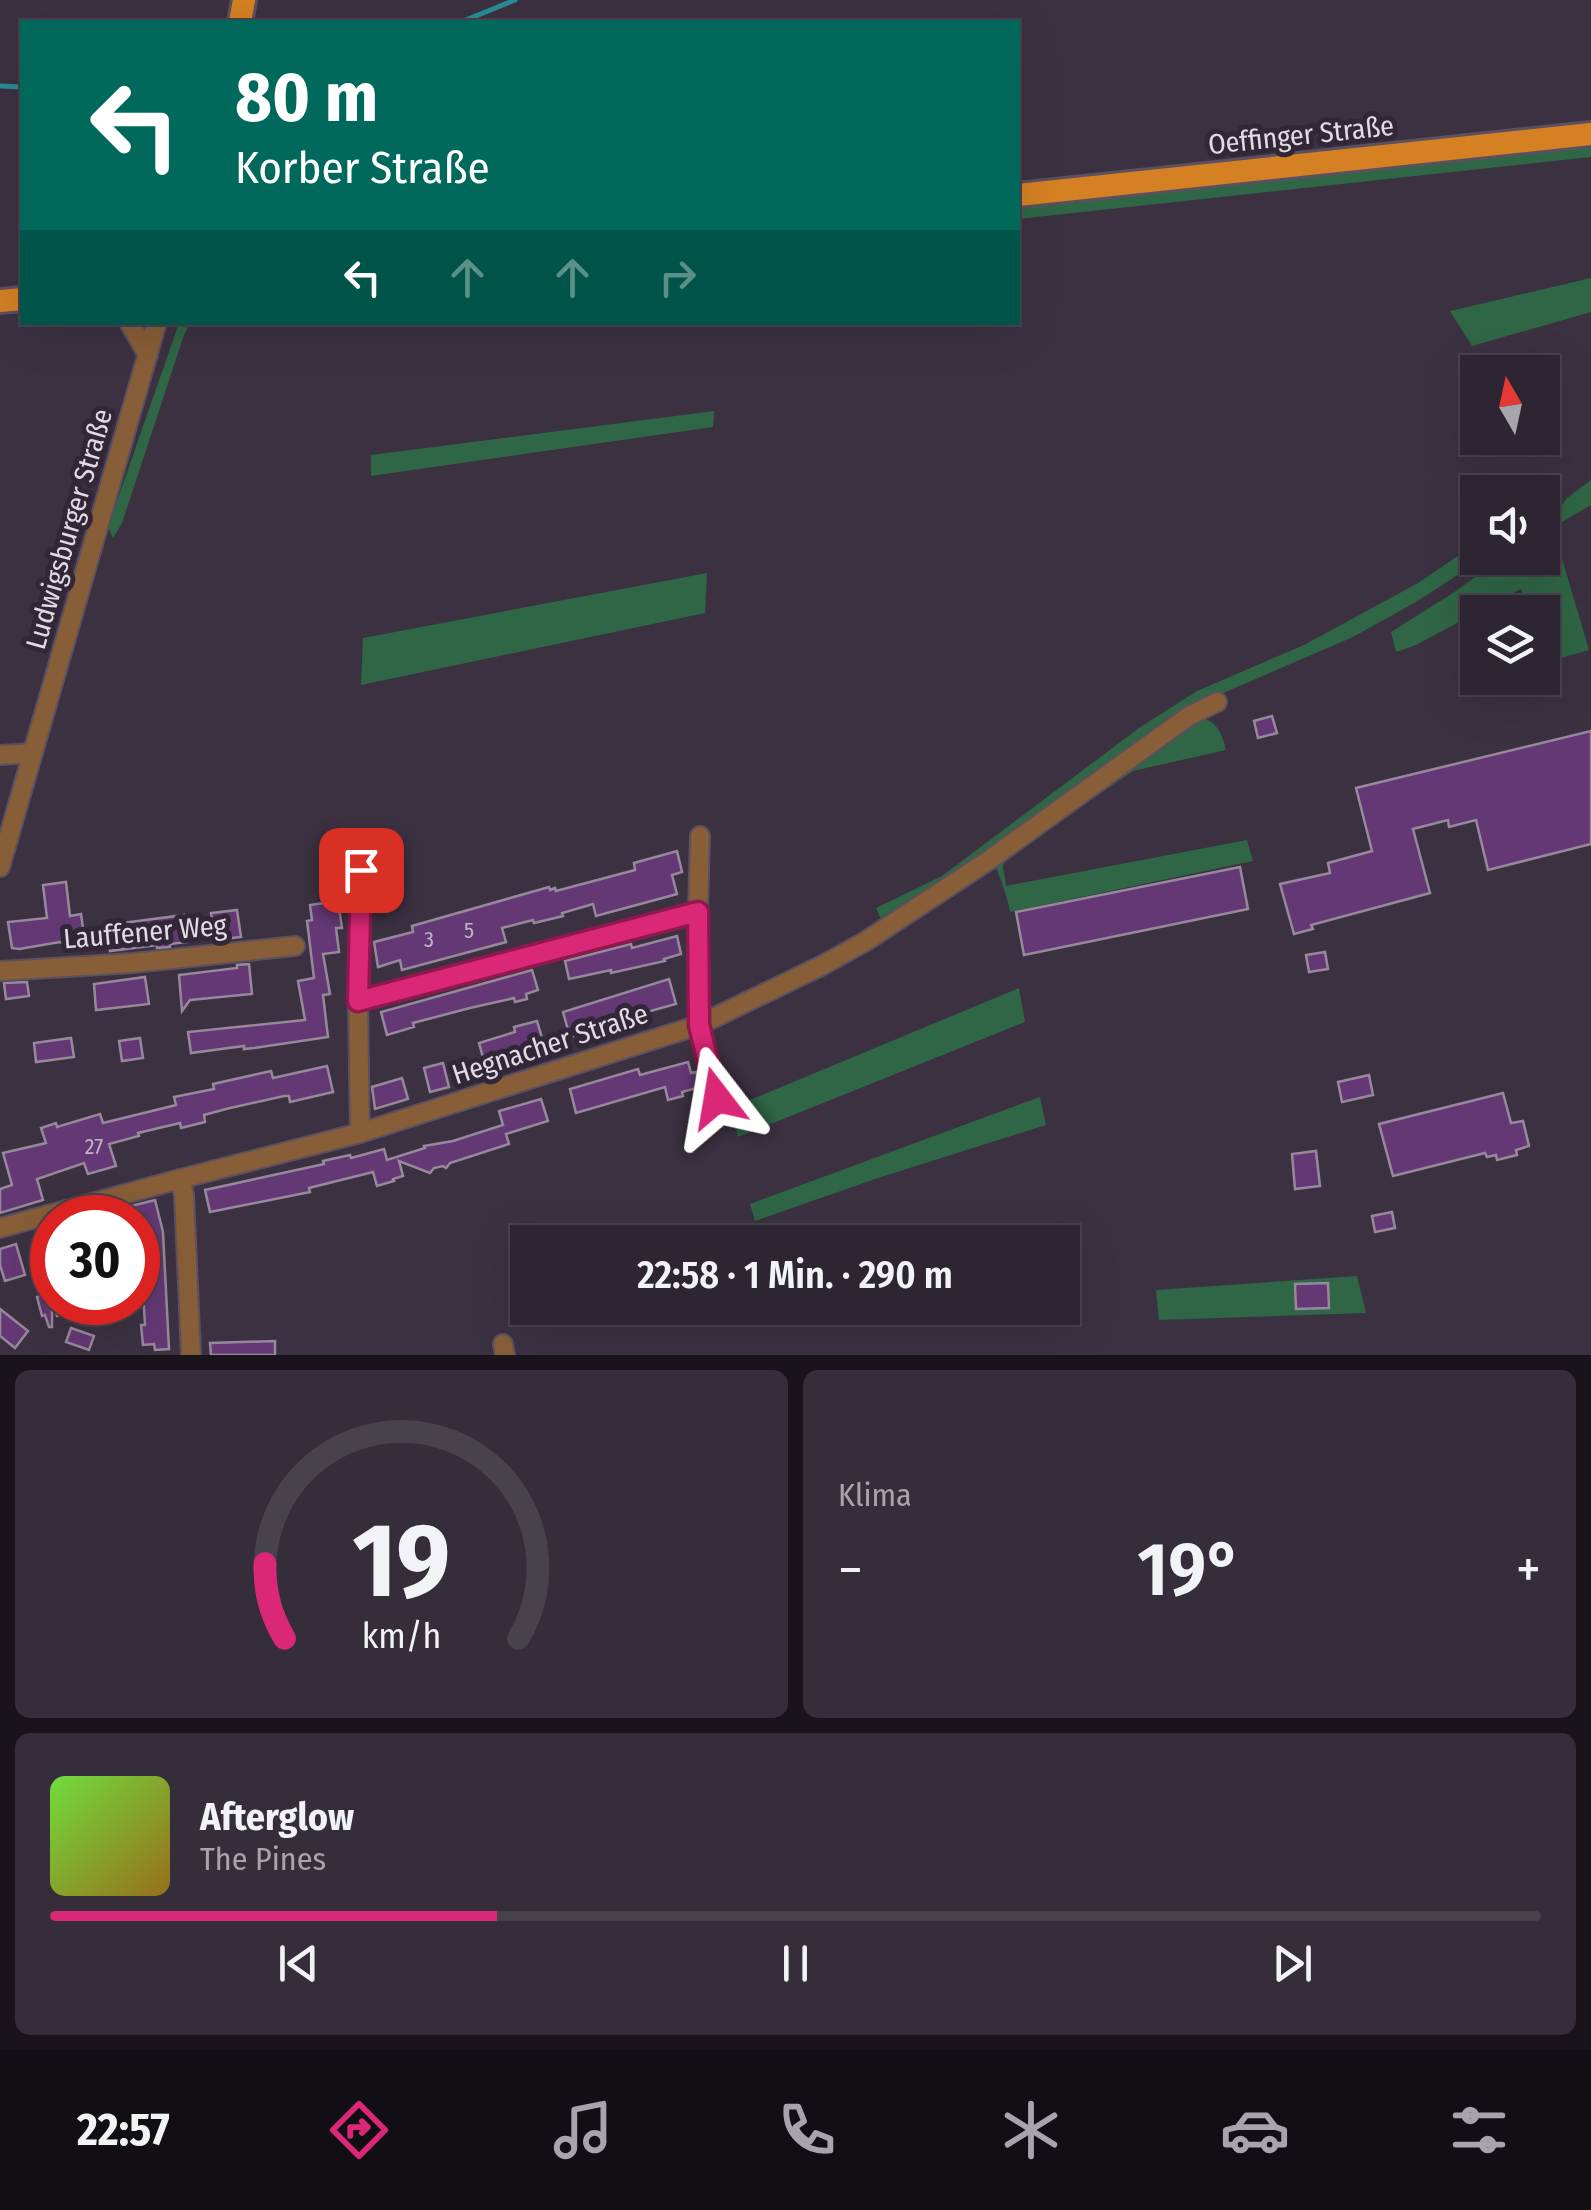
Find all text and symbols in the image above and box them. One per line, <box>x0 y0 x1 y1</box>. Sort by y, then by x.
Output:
text: 80 m <box>235 56 378 140</box>
icon: left <box>70 60 200 190</box>
street label: Oeffinger Straße <box>1206 109 1396 161</box>
text: Korber Straße <box>235 141 490 195</box>
icon: left <box>335 250 390 305</box>
icon: ahead <box>440 250 495 305</box>
icon: ahead <box>545 250 600 305</box>
icon: right <box>650 250 705 305</box>
north arrow <box>1460 355 1560 455</box>
map controls <box>1460 355 1560 695</box>
street label: Ludwigsburger Straße <box>19 405 119 653</box>
button: sound <box>1460 475 1560 575</box>
button: layers <box>1460 595 1560 695</box>
pin <box>319 828 404 913</box>
icon: arrive <box>334 843 389 898</box>
street label: Lauffener Weg <box>62 908 229 956</box>
house number: 5 <box>464 917 474 944</box>
house number: 3 <box>424 926 434 953</box>
street label: Hegnacher Straße <box>448 997 652 1091</box>
position arrow <box>665 1046 769 1150</box>
house number: 27 <box>85 1133 103 1160</box>
speed limit sign: 30 <box>30 1195 160 1325</box>
text: 22:58 · 1 Min. · 290 m <box>637 1252 953 1298</box>
text: Klima <box>838 1476 912 1514</box>
text: 19 <box>353 1499 450 1624</box>
text: 19° <box>1137 1525 1242 1615</box>
text: − <box>838 1537 863 1603</box>
text: + <box>1516 1537 1541 1603</box>
text: km/h <box>362 1615 441 1657</box>
text: Afterglow <box>200 1794 354 1840</box>
text: The Pines <box>200 1840 326 1878</box>
icon: previous <box>271 1936 326 1991</box>
icon: pause <box>768 1936 823 1991</box>
icon: next <box>1265 1936 1320 1991</box>
icon: directions <box>324 2095 394 2165</box>
icon: music <box>548 2095 618 2165</box>
icon: phone <box>772 2095 842 2165</box>
icon: climate <box>996 2095 1066 2165</box>
icon: car <box>1220 2095 1290 2165</box>
icon: filters <box>1444 2095 1514 2165</box>
text: 22:57 <box>77 2103 170 2157</box>

